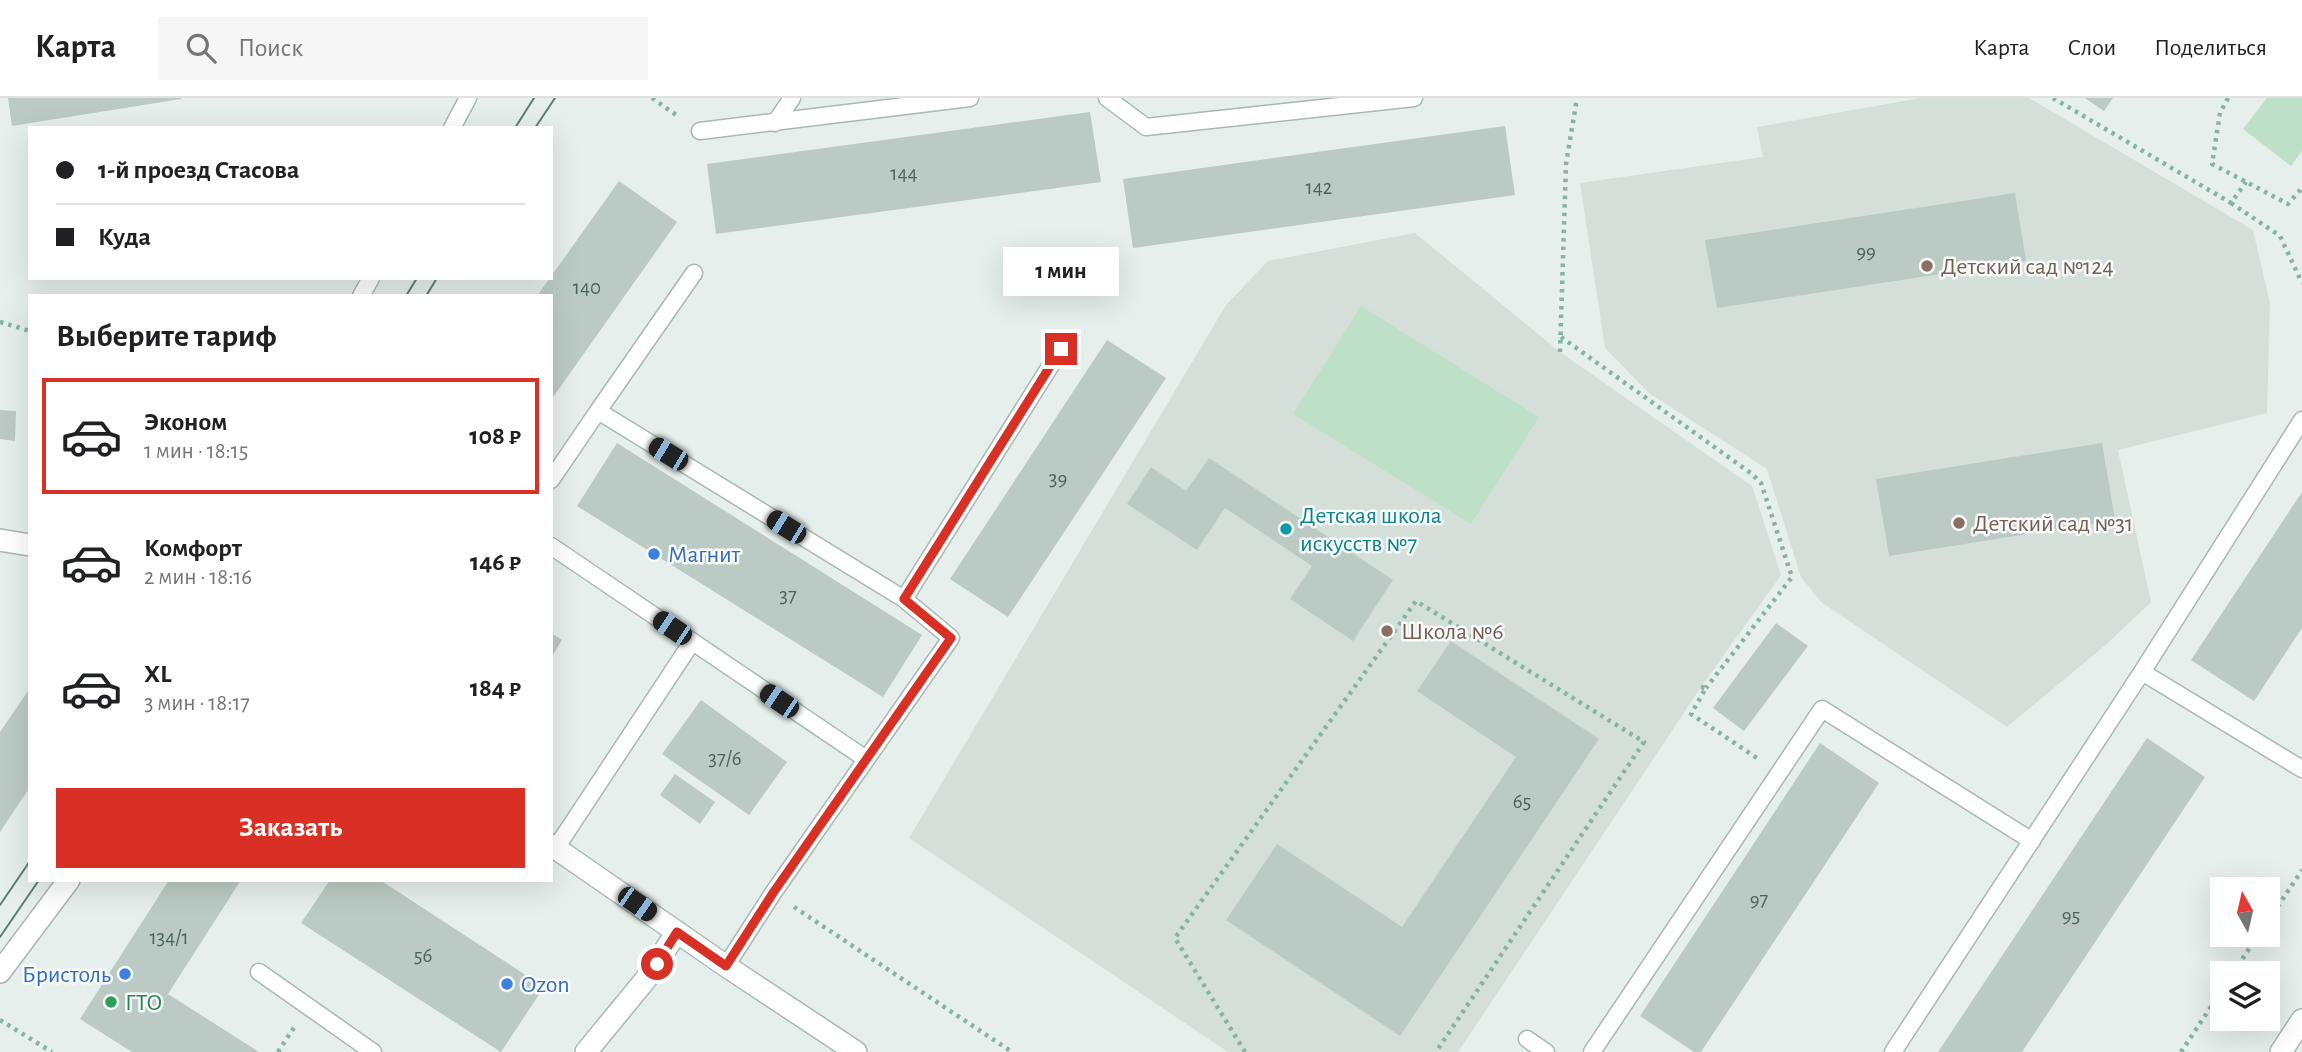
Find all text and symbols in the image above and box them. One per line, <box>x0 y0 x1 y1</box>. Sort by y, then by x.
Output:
search box <box>158 17 648 80</box>
icon: search <box>182 29 220 67</box>
text: Карта <box>35 31 116 64</box>
text: Поиск <box>238 35 303 61</box>
text: Карта <box>1973 36 2029 60</box>
text: Слои <box>2067 36 2116 60</box>
text: Поделиться <box>2154 36 2267 60</box>
text: 1-й проезд Стасова <box>98 157 299 183</box>
house number: 144 <box>890 163 918 184</box>
house number: 142 <box>1306 177 1332 198</box>
text: Куда <box>98 224 151 250</box>
house number: 99 <box>1856 241 1876 262</box>
callout: 1 мин <box>1003 247 1119 296</box>
place label: Детский сад №124 <box>1941 255 2114 279</box>
marker: Детский сад №124 <box>1919 258 1935 274</box>
text: 1 мин <box>1035 260 1087 283</box>
house number: 140 <box>573 277 601 298</box>
text: Выберите тариф <box>56 320 277 352</box>
route end <box>1045 333 1077 365</box>
icon: car <box>60 405 123 468</box>
text: Эконом <box>144 409 227 435</box>
text: 108 ₽ <box>469 423 521 449</box>
car <box>645 434 692 474</box>
text: 1 мин · 18:15 <box>144 440 248 463</box>
house number: 39 <box>1049 468 1067 489</box>
place label: Детская школа искусств №7 <box>1300 504 1442 556</box>
car <box>763 507 810 547</box>
place label: Детский сад №31 <box>1973 512 2133 536</box>
marker: Детский сад №31 <box>1951 515 1967 531</box>
marker: Детская школа искусств №7 <box>1278 521 1294 537</box>
icon: car <box>60 531 123 594</box>
text: Комфорт <box>144 535 242 561</box>
place label: Магнит <box>668 543 740 567</box>
marker: Магнит <box>646 546 662 562</box>
text: 146 ₽ <box>470 549 521 575</box>
text: 2 мин · 18:16 <box>144 566 252 589</box>
house number: 37 <box>779 585 797 606</box>
car <box>649 608 696 648</box>
place label: Школа №6 <box>1401 620 1504 644</box>
marker: Школа №6 <box>1379 623 1395 639</box>
icon: car <box>60 657 123 720</box>
text: XL <box>144 661 171 687</box>
text: 184 ₽ <box>470 675 521 701</box>
car <box>756 681 803 721</box>
text: 3 мин · 18:17 <box>144 692 250 715</box>
house number: 37/6 <box>708 748 742 769</box>
button: Заказать <box>56 788 525 868</box>
house number: 65 <box>1513 791 1531 812</box>
north arrow <box>2210 877 2280 947</box>
map controls <box>2210 877 2280 1031</box>
car <box>614 883 661 925</box>
house number: 97 <box>1750 889 1769 910</box>
house number: 95 <box>2062 905 2080 926</box>
house number: 134/1 <box>149 927 189 948</box>
house number: 56 <box>414 945 432 966</box>
route start <box>641 948 673 980</box>
button: layers <box>2210 961 2280 1031</box>
place label: Бристоль <box>22 963 111 987</box>
marker: Бристоль <box>117 966 133 982</box>
place label: Ozon <box>521 973 570 997</box>
marker: Ozon <box>499 976 515 992</box>
place label: ГТО <box>125 991 163 1015</box>
marker: ГТО <box>103 994 119 1010</box>

